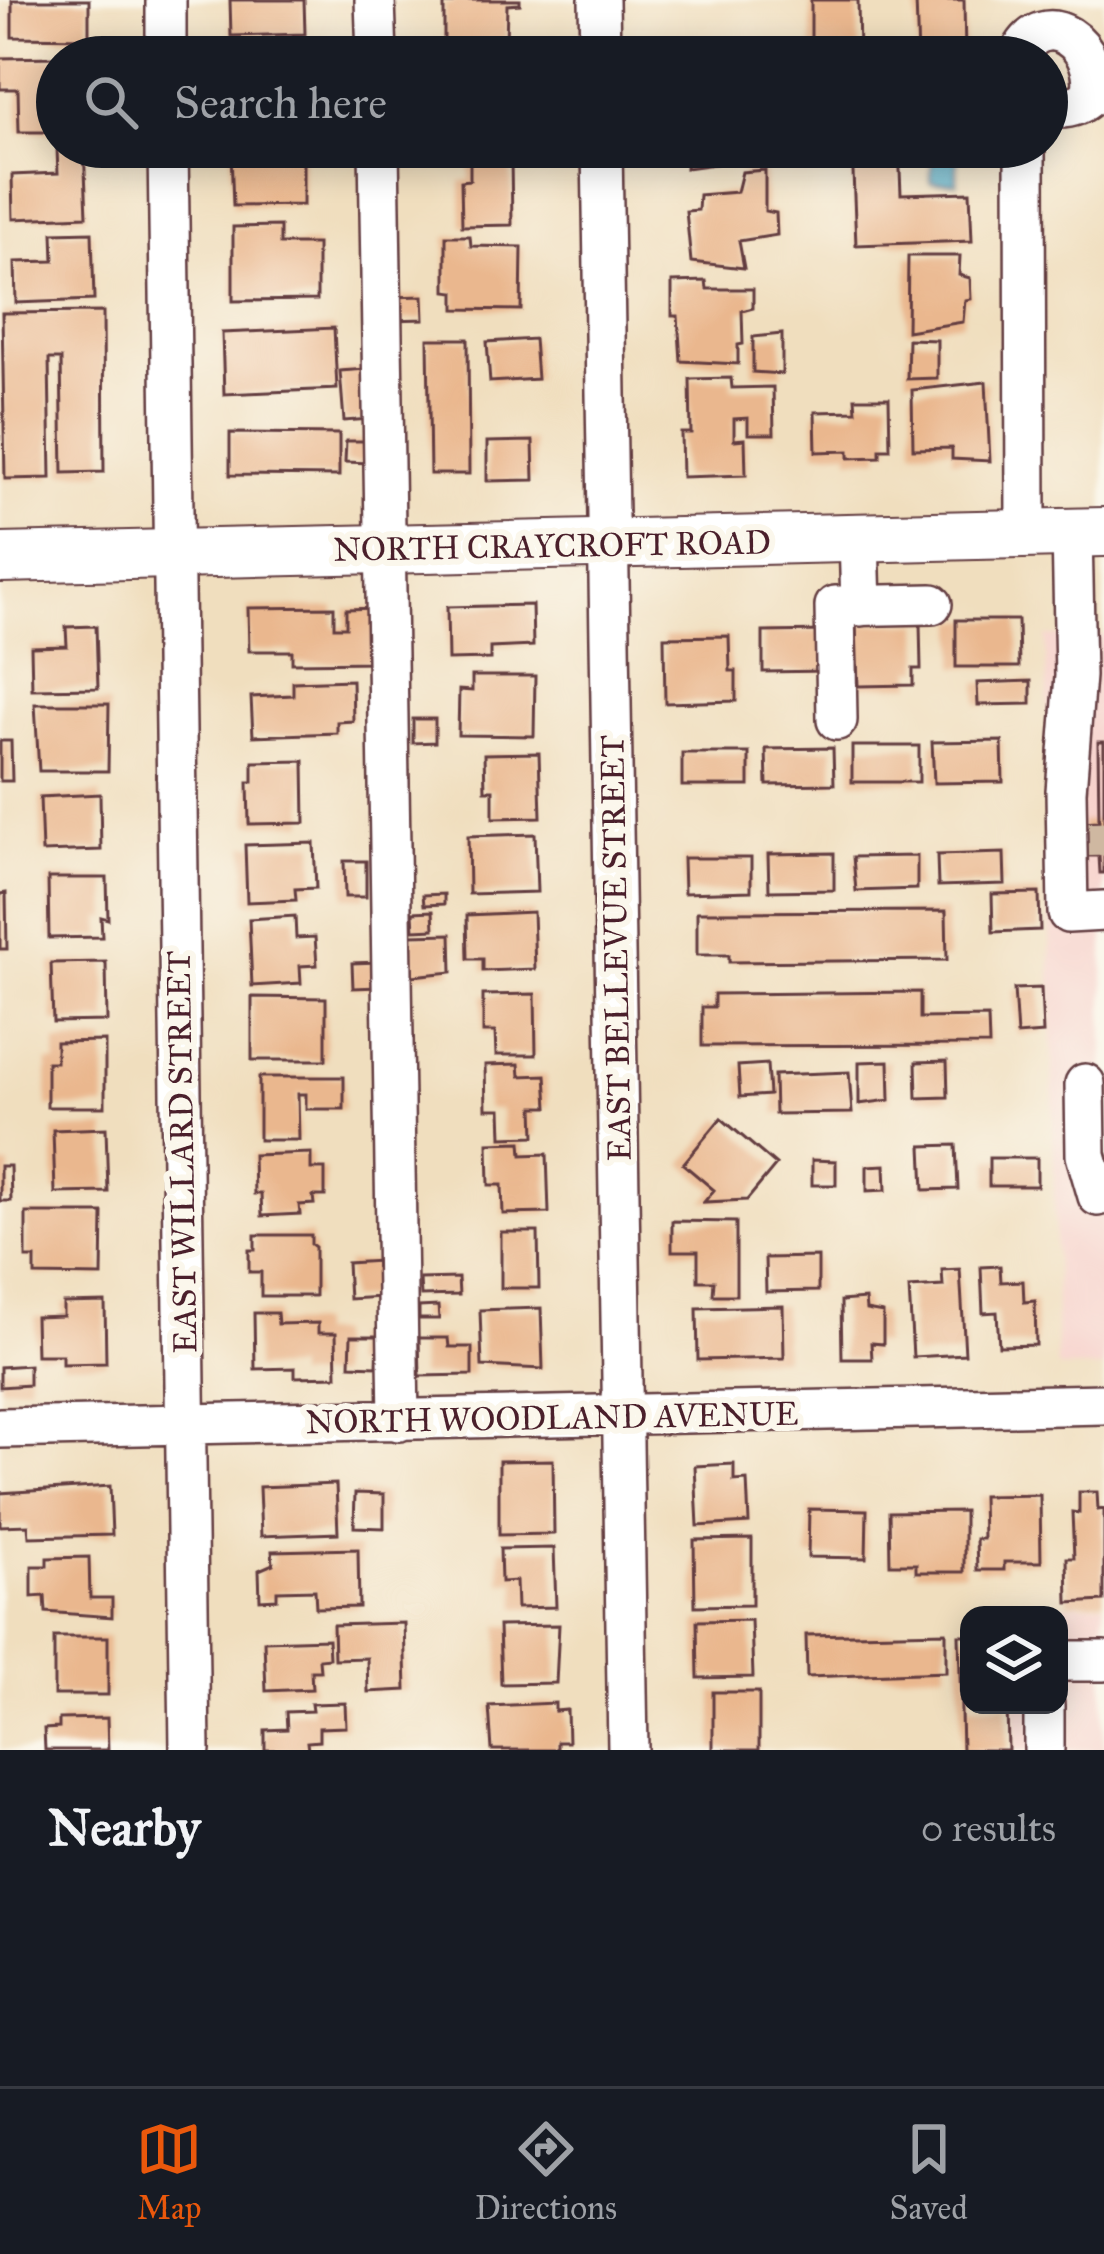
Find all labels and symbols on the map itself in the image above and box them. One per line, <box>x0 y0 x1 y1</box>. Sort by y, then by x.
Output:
street label: NORTH CRAYCROFT ROAD <box>333 522 771 570</box>
street label: EAST BELLEVUE STREET <box>592 735 640 1161</box>
street label: EAST WILLARD STREET <box>158 950 206 1354</box>
street label: NORTH WOODLAND AVENUE <box>305 1394 799 1442</box>

